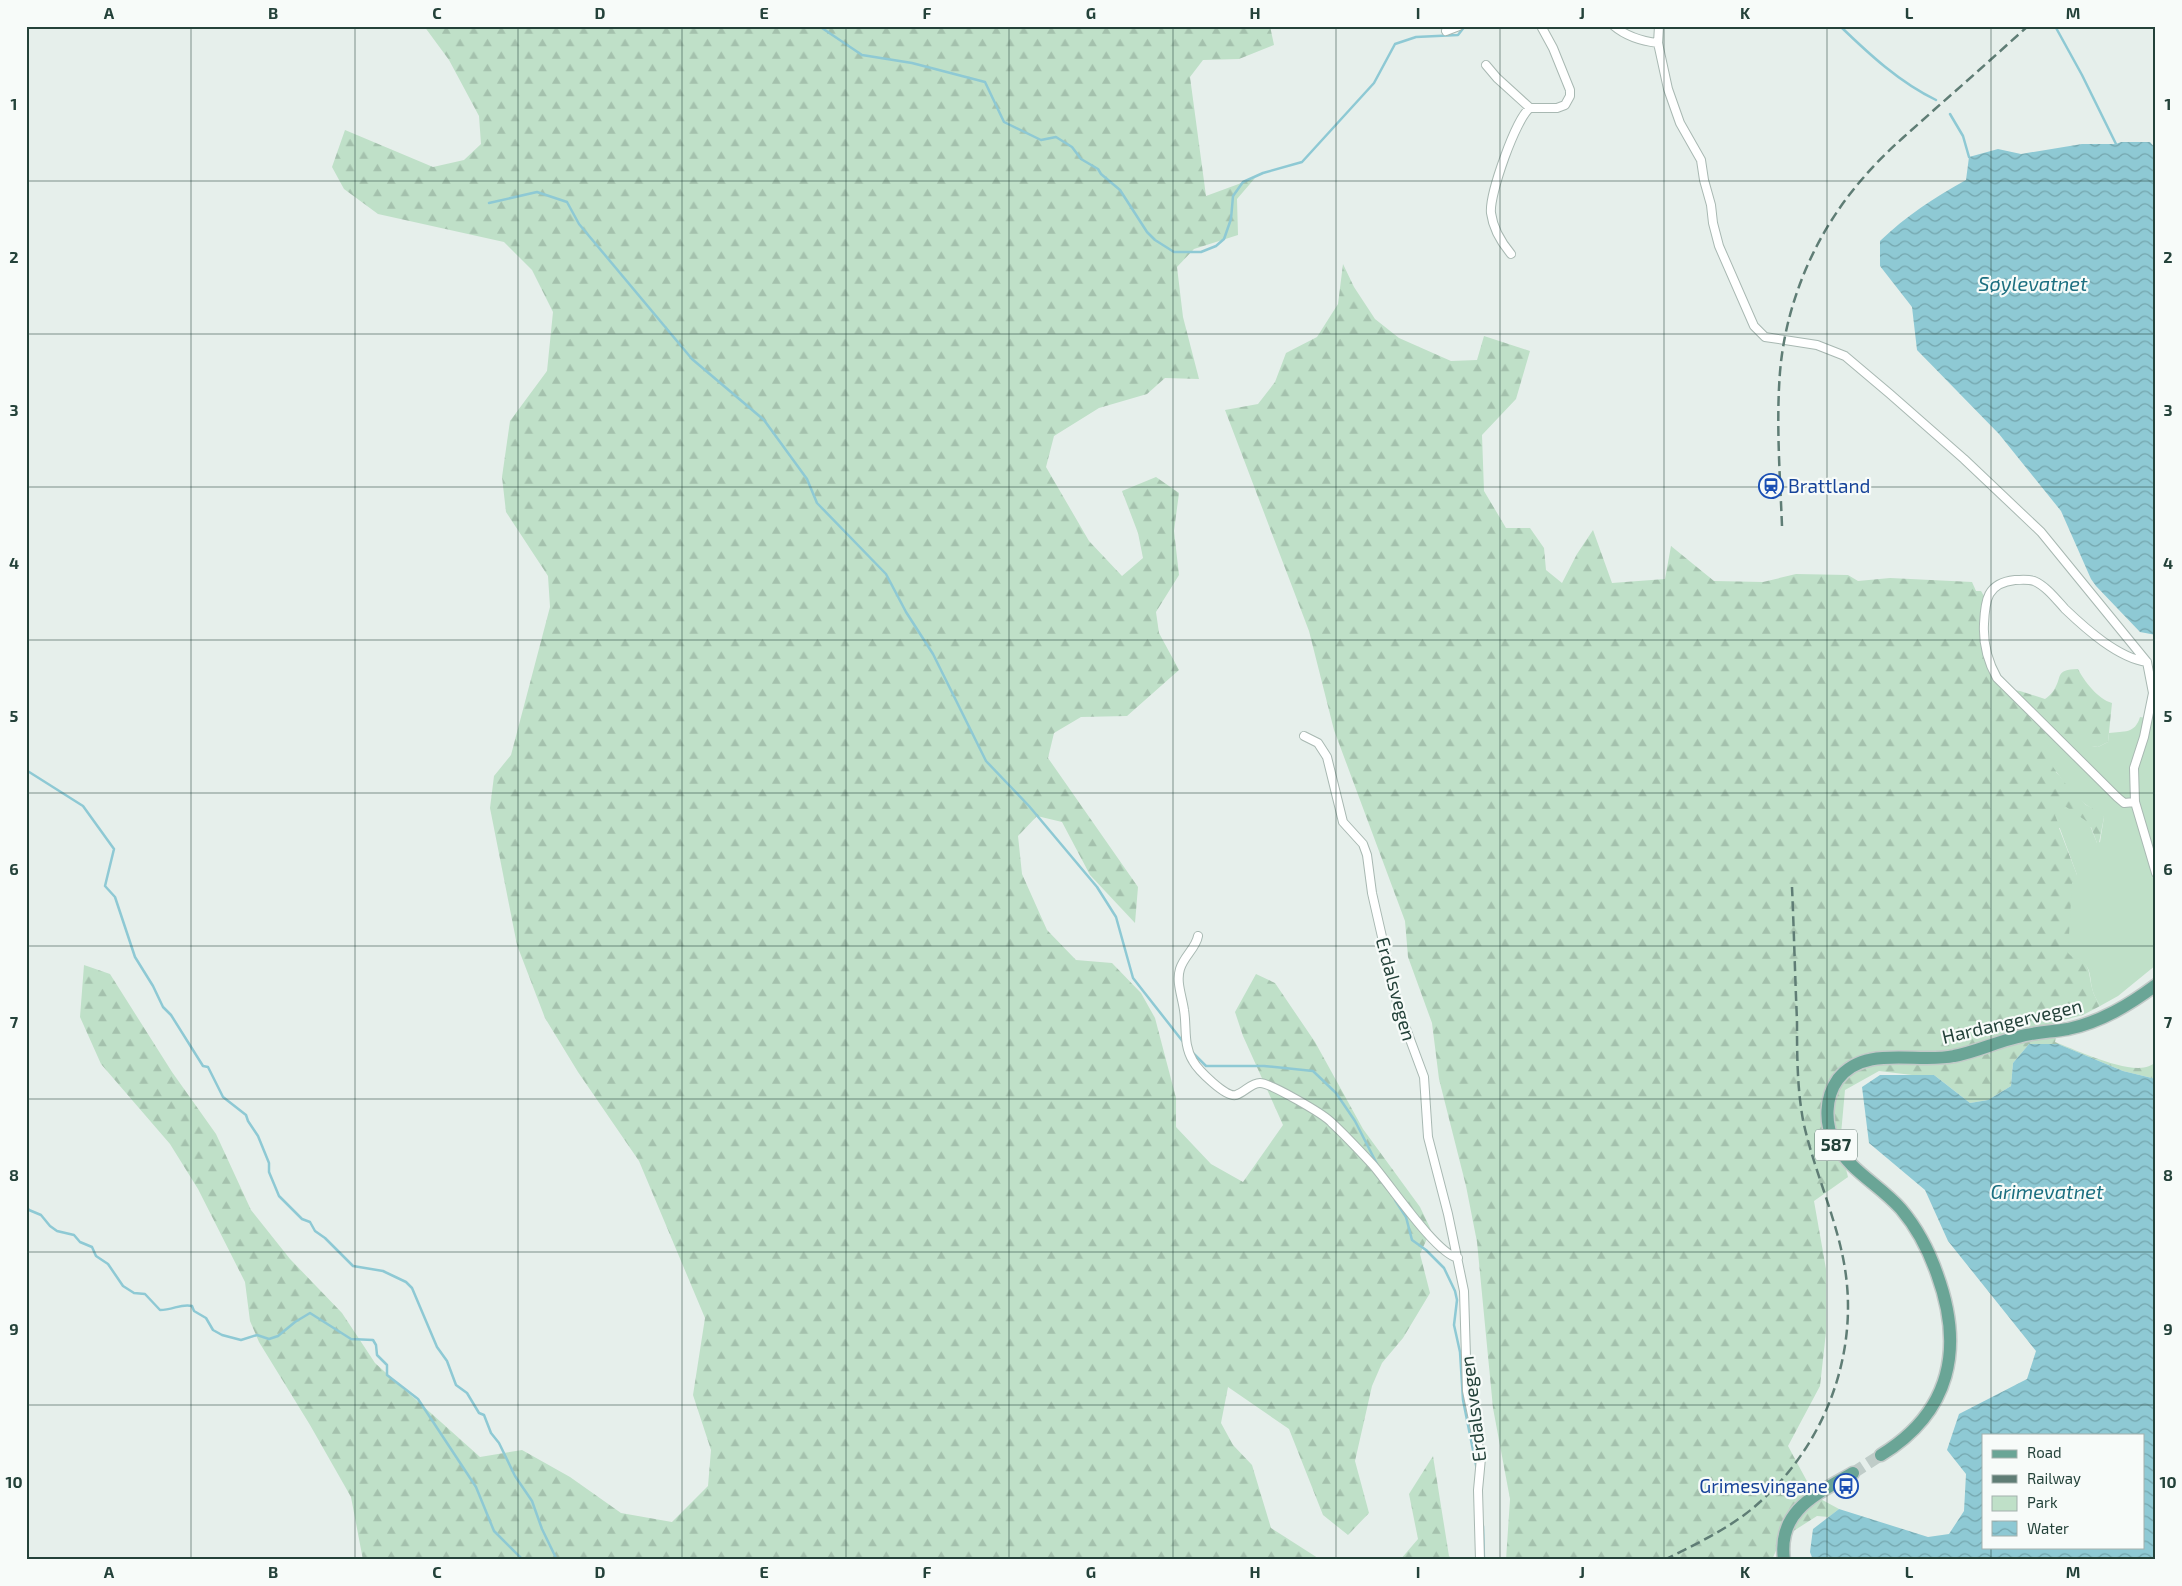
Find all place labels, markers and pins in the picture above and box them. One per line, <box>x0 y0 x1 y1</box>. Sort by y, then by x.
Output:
station icon: Brattland <box>1758 473 1784 499</box>
place label: Brattland <box>1788 474 1870 497</box>
bus stop icon: Grimesvingane <box>1833 1473 1859 1499</box>
place label: Grimesvingane <box>1699 1474 1828 1497</box>

